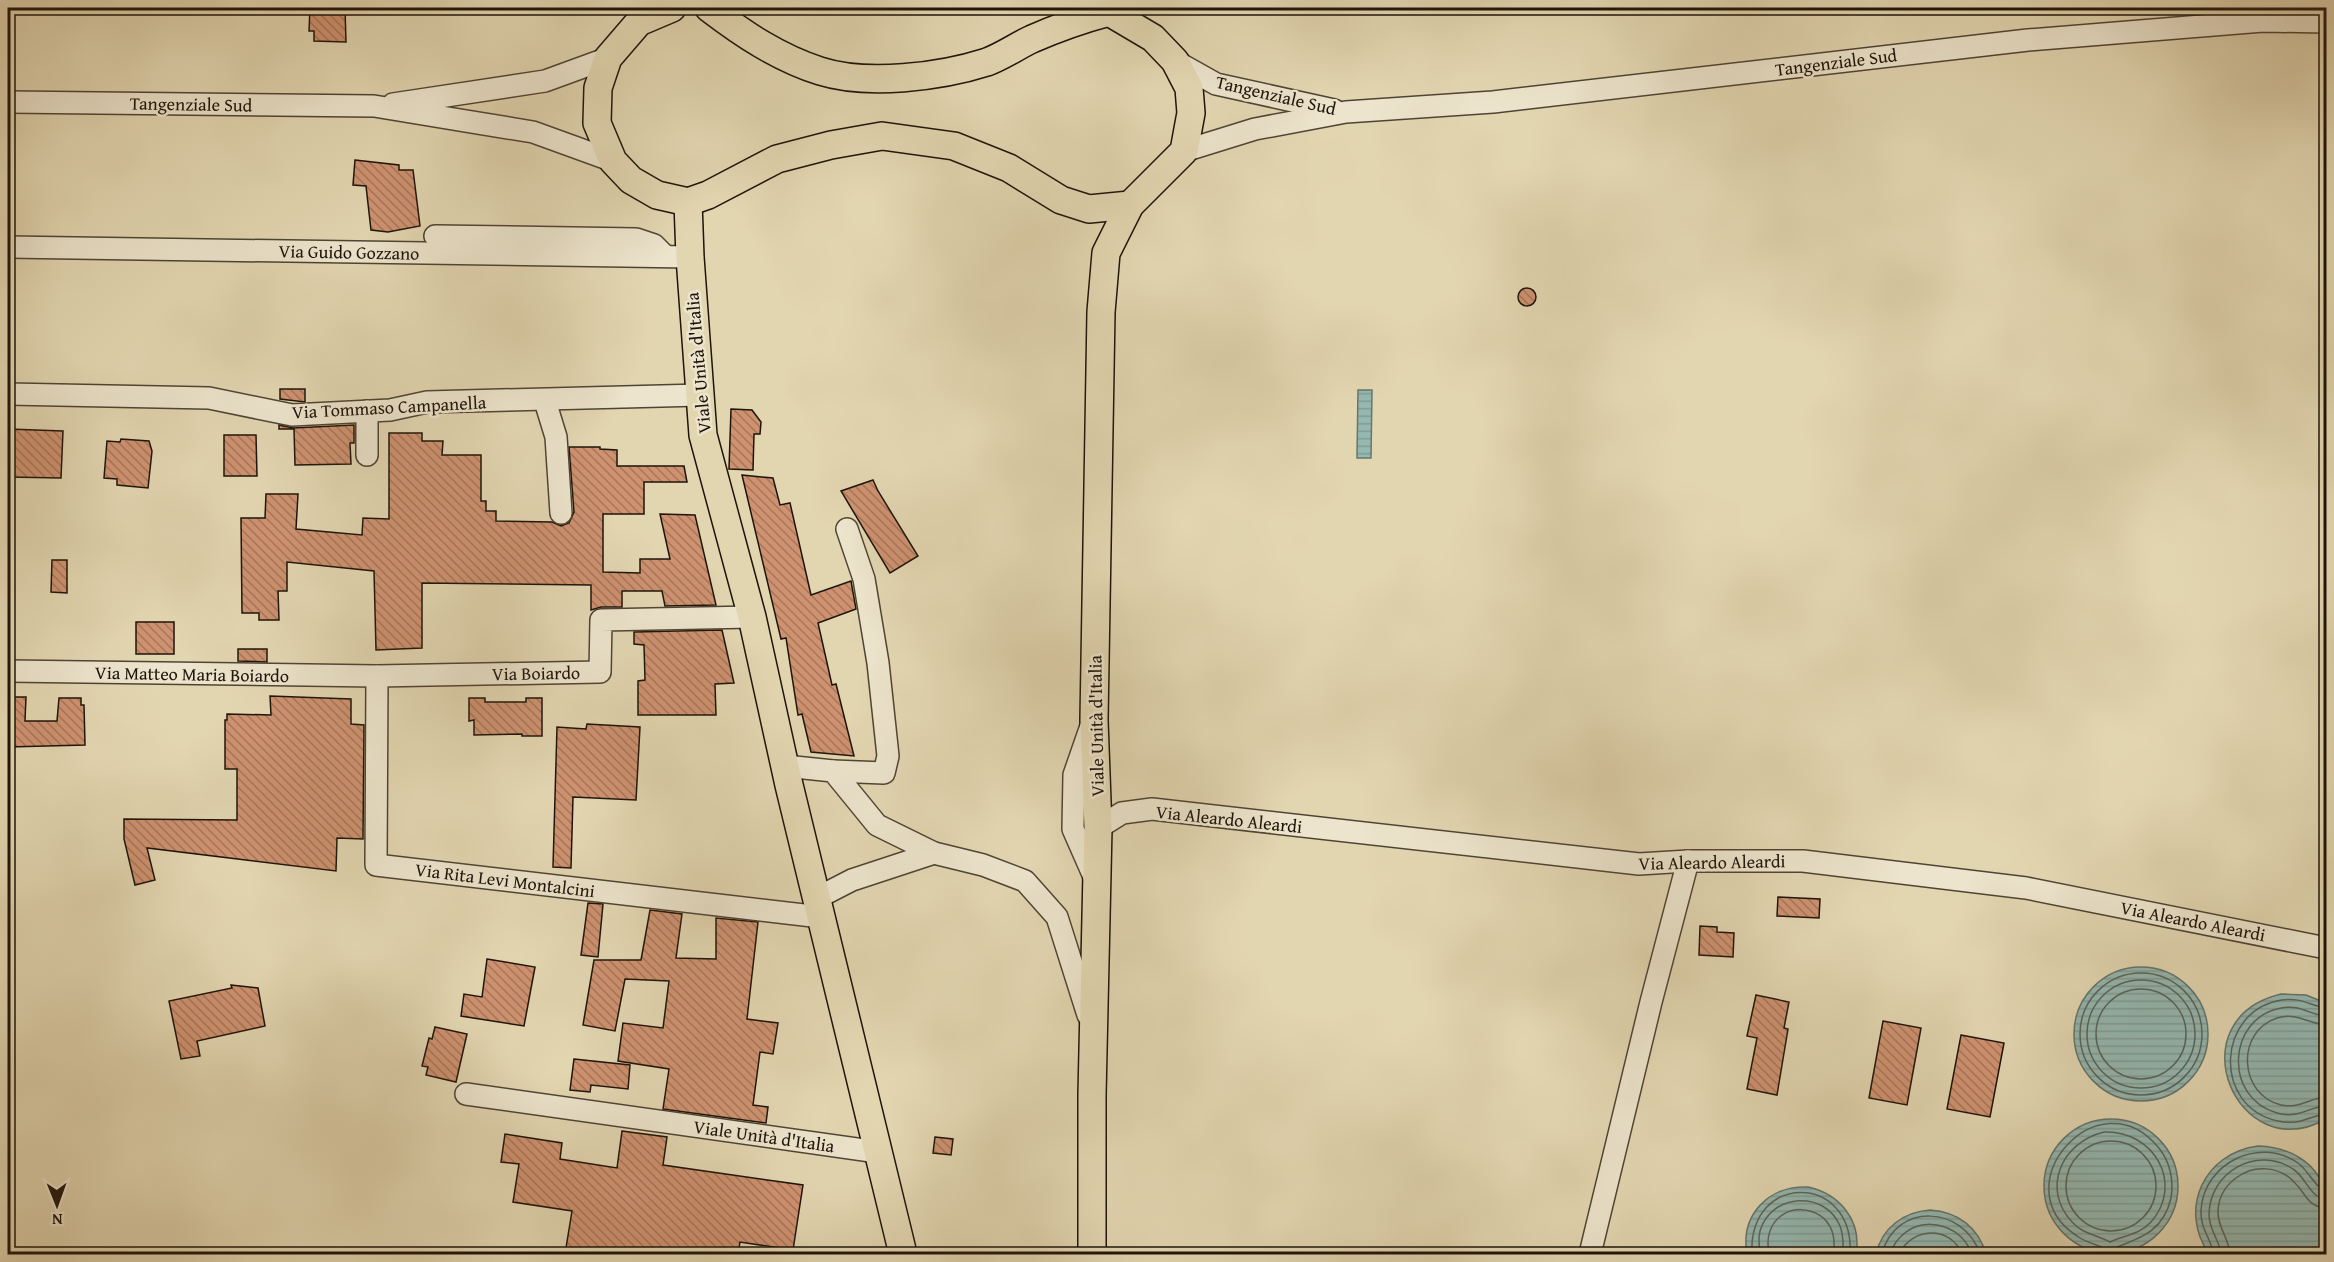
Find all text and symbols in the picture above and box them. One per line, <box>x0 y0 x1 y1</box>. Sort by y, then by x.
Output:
street label: Tangenziale Sud <box>1774 41 1899 83</box>
street label: Tangenziale Sud <box>1213 68 1339 122</box>
street label: Tangenziale Sud <box>130 89 253 119</box>
street label: Via Guido Gozzano <box>278 237 420 267</box>
street label: Viale Unità d'Italia <box>678 291 718 435</box>
street label: Via Tommaso Campanella <box>291 388 487 426</box>
street label: Viale Unità d'Italia <box>1081 654 1111 797</box>
street label: Via Matteo Maria Boiardo <box>95 659 289 689</box>
street label: Via Boiardo <box>492 659 580 687</box>
street label: Via Aleardo Aleardi <box>1154 798 1304 840</box>
street label: Via Aleardo Aleardi <box>1638 847 1786 877</box>
street label: Via Rita Levi Montalcini <box>414 856 596 904</box>
street label: Via Aleardo Aleardi <box>2118 894 2268 948</box>
street label: Viale Unità d'Italia <box>692 1113 837 1159</box>
north arrow <box>27 1175 87 1235</box>
text: N <box>51 1208 63 1232</box>

